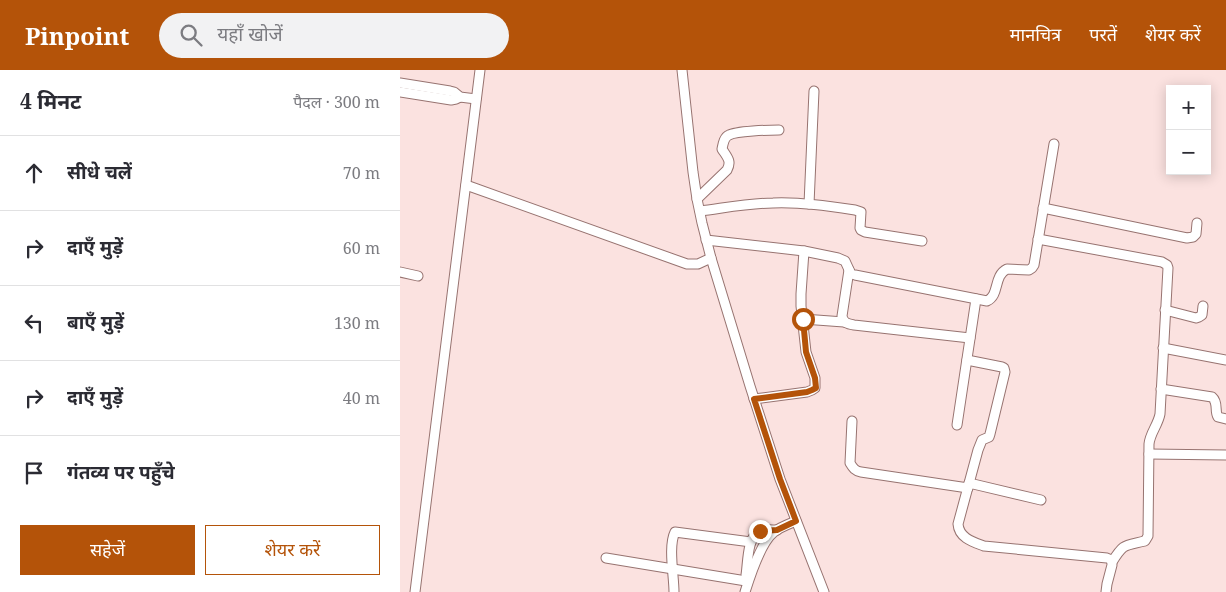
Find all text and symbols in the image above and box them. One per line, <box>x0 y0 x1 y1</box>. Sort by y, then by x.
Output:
search box <box>159 13 509 58</box>
text: Pinpoint <box>25 19 129 52</box>
icon: search <box>177 21 205 49</box>
text: यहाँ खोजें <box>217 21 283 47</box>
text: मानचित्र <box>1010 22 1061 46</box>
text: परतें <box>1089 22 1117 46</box>
text: शेयर करें <box>1145 22 1201 46</box>
map controls <box>1166 85 1211 175</box>
button: + <box>1166 85 1211 130</box>
text: 4 मिनट <box>20 87 81 115</box>
text: पैदल · 300 m <box>293 91 380 113</box>
button: − <box>1166 130 1211 175</box>
icon: ahead <box>20 159 48 187</box>
text: सीधे चलें <box>67 159 132 185</box>
text: 70 m <box>343 162 380 184</box>
icon: right <box>20 234 48 262</box>
text: दाएँ मुड़ें <box>67 234 123 260</box>
text: 60 m <box>343 237 380 259</box>
route start <box>792 308 815 331</box>
icon: left <box>20 309 48 337</box>
text: बाएँ मुड़ें <box>67 309 124 335</box>
text: 130 m <box>334 312 380 334</box>
icon: right <box>20 384 48 412</box>
text: दाएँ मुड़ें <box>67 384 123 410</box>
text: 40 m <box>343 387 380 409</box>
icon: arrive <box>20 459 48 487</box>
text: गंतव्य पर पहुँचे <box>67 459 175 485</box>
route end <box>749 520 772 543</box>
button: सहेजें <box>20 525 195 575</box>
button: शेयर करें <box>205 525 380 575</box>

